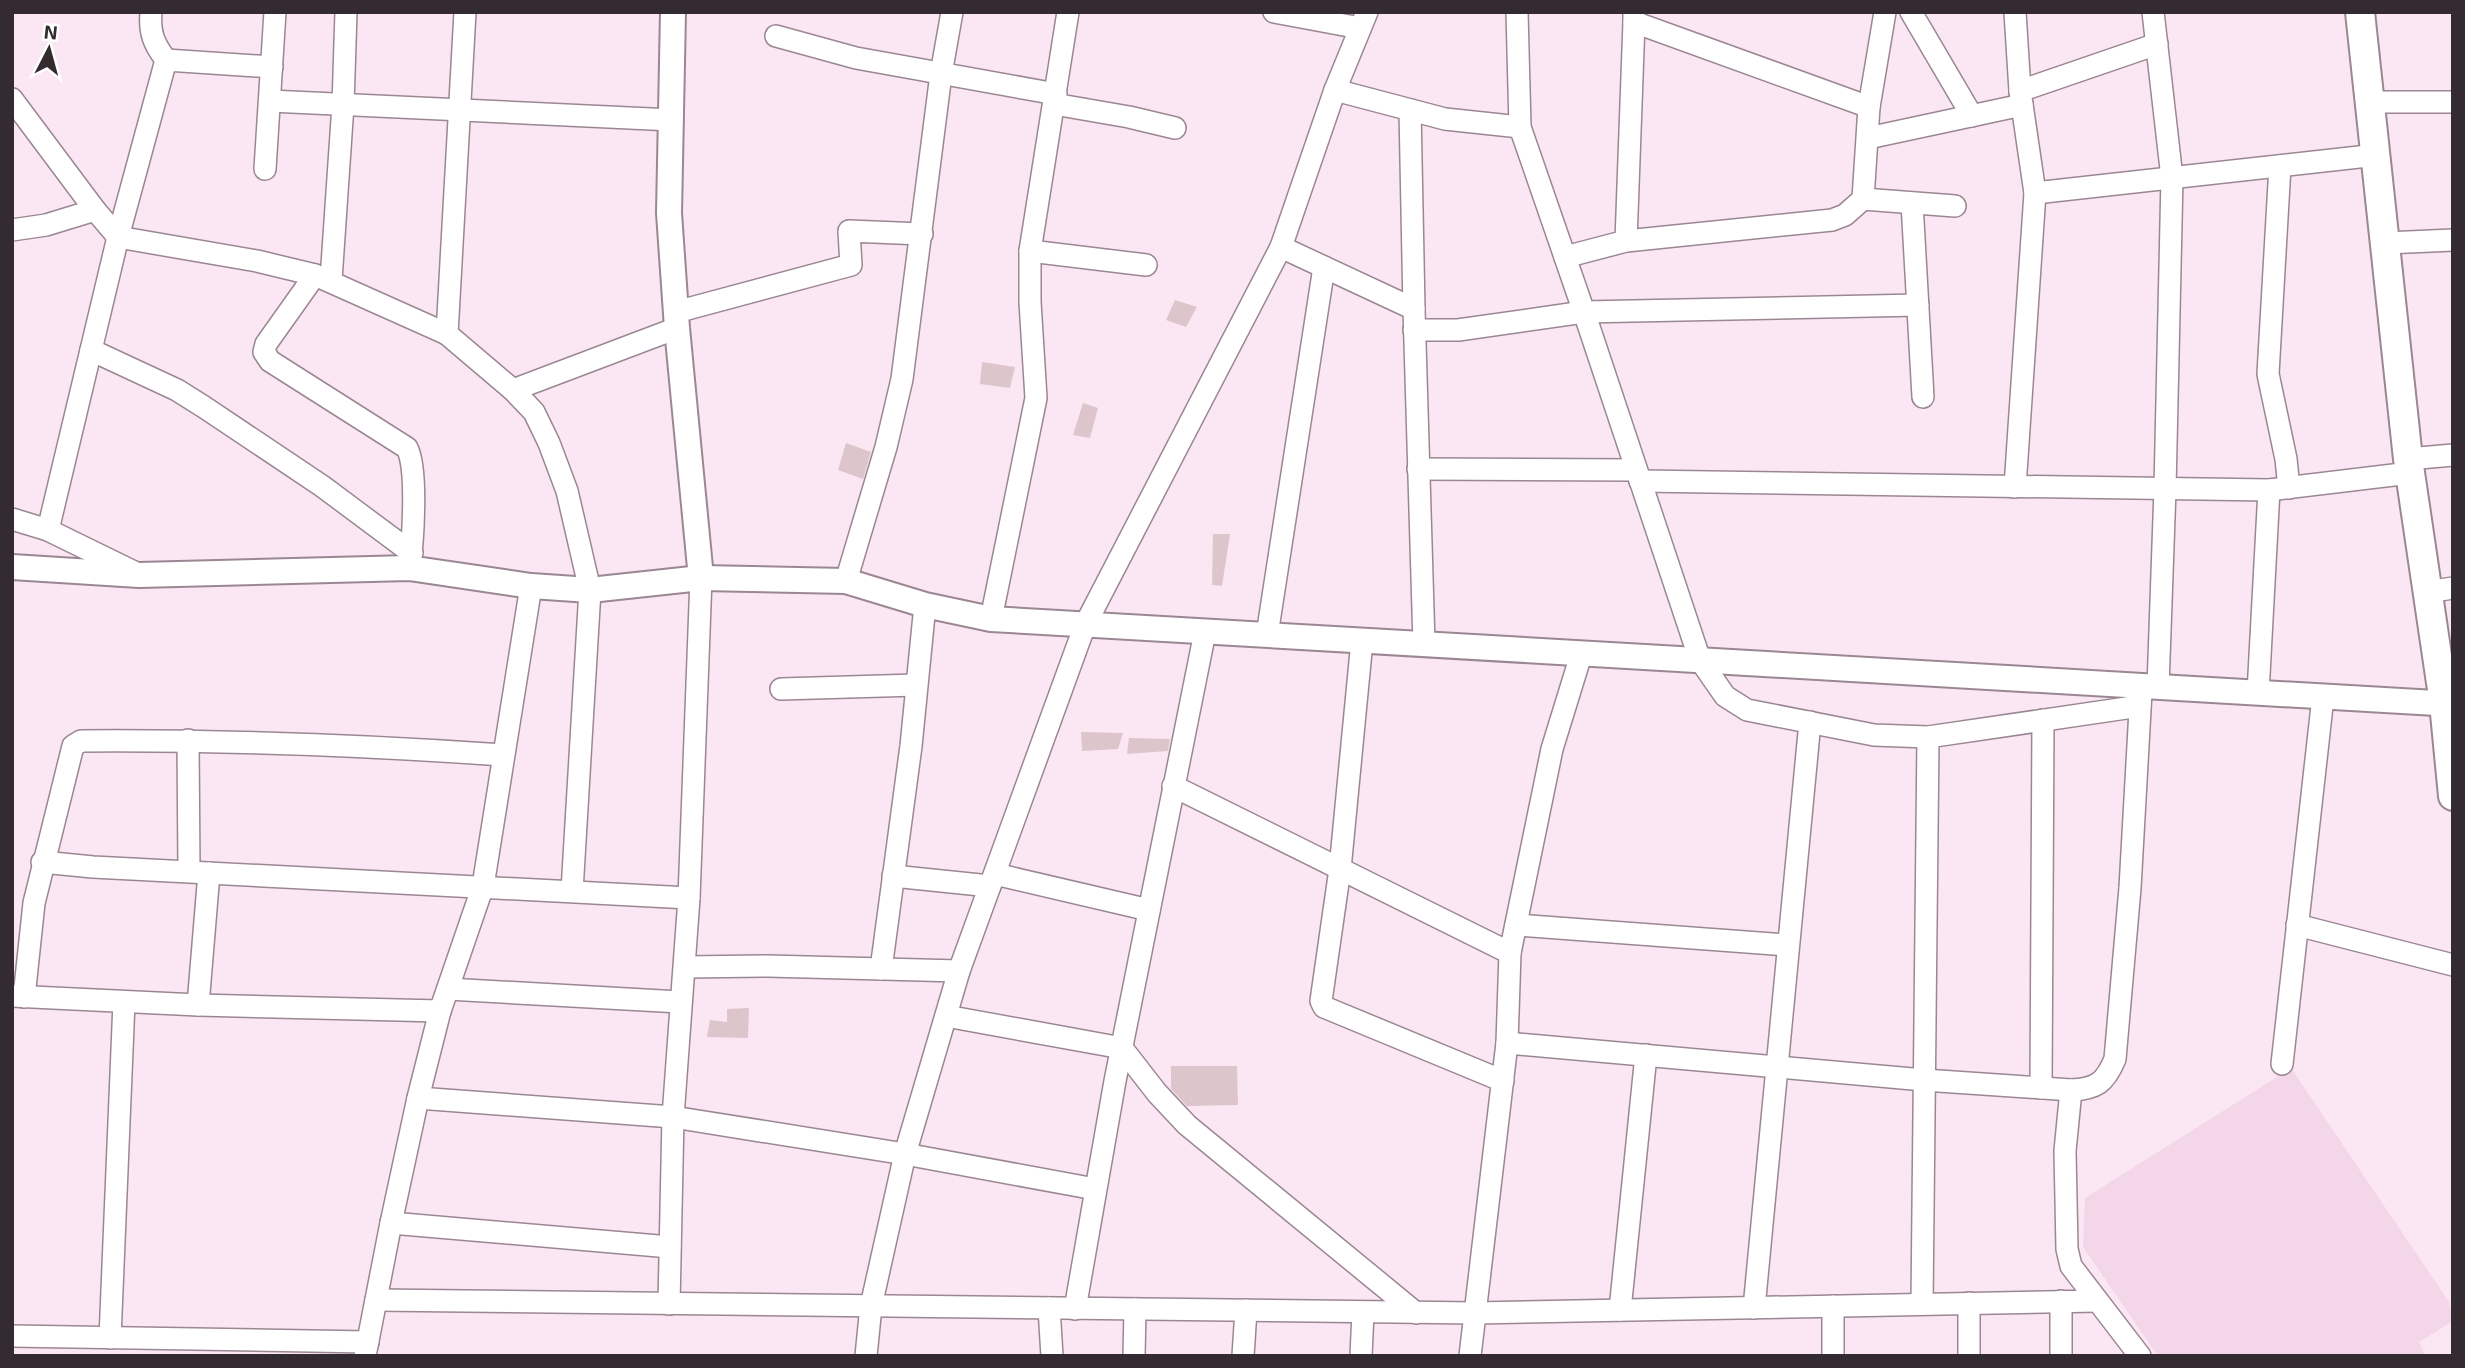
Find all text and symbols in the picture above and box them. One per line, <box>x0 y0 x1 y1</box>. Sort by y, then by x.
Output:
north arrow <box>14 14 84 84</box>
text: N <box>43 19 59 44</box>

